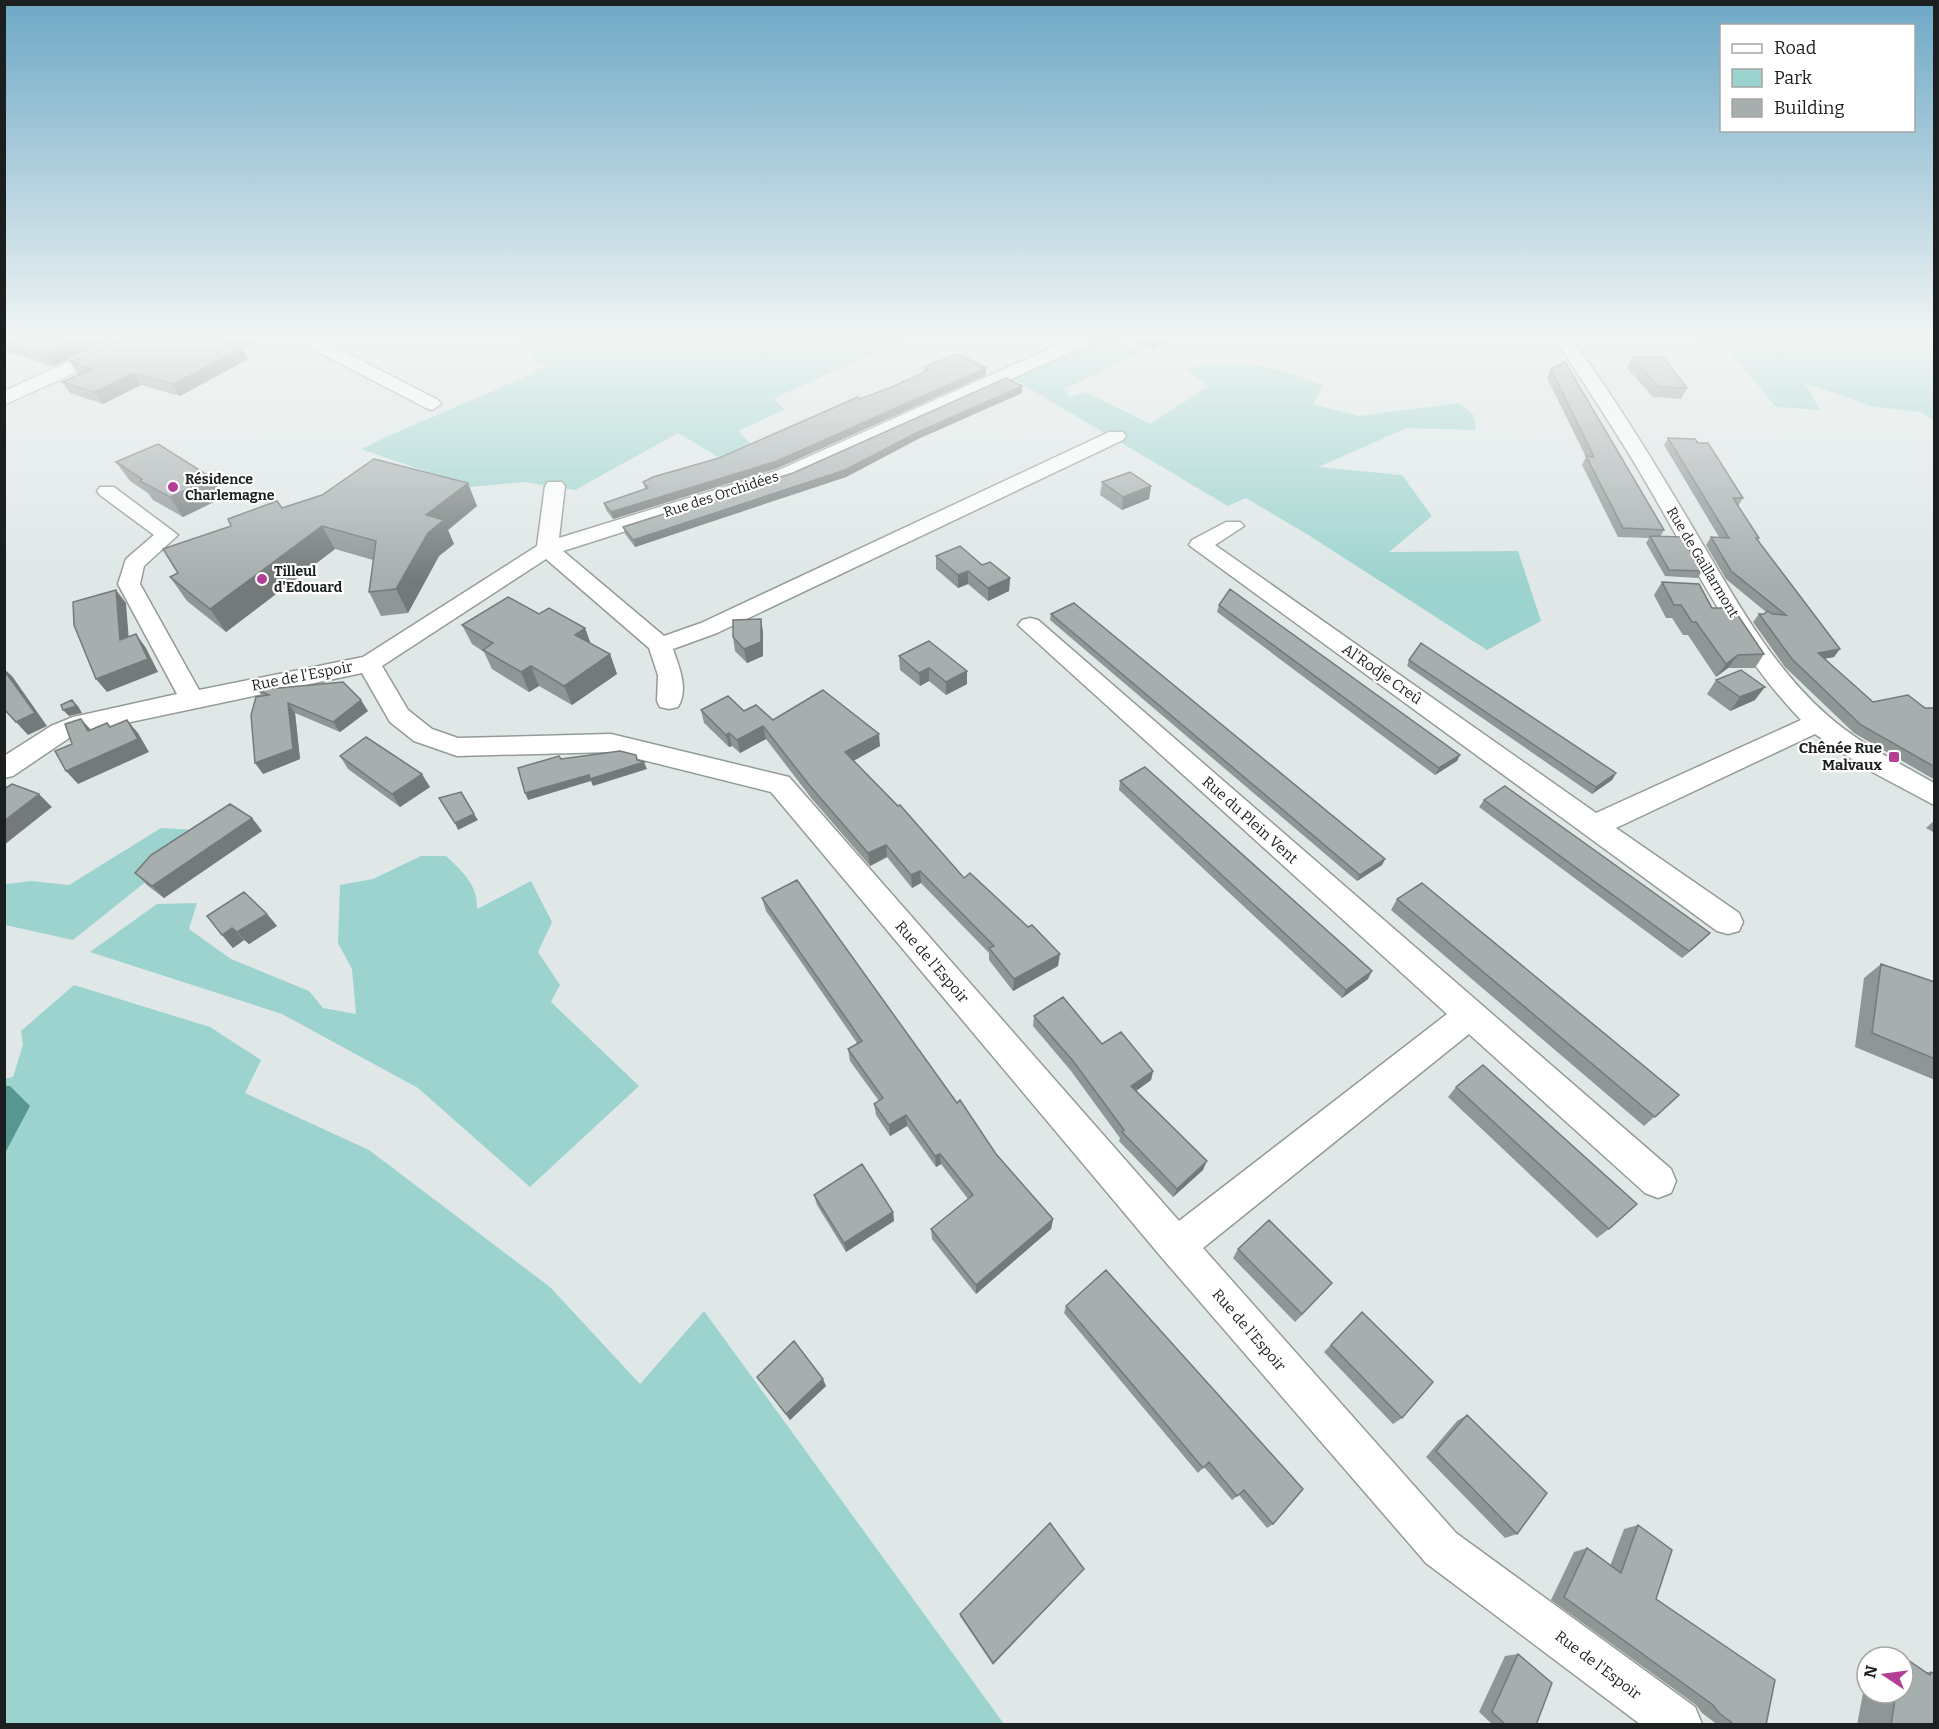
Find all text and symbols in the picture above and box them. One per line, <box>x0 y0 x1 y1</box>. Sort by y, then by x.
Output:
legend <box>1720 24 1915 132</box>
text: Road <box>1774 37 1817 59</box>
text: Park <box>1774 67 1813 89</box>
text: Building <box>1774 97 1845 119</box>
street label: Rue des Orchidées <box>662 468 781 521</box>
place label: Résidence Charlemagne <box>185 471 275 504</box>
marker: Résidence Charlemagne <box>166 480 180 494</box>
street label: Rue de Gaillarmont <box>1663 504 1742 621</box>
place label: Tilleul d'Edouard <box>274 563 343 596</box>
marker: Tilleul d'Edouard <box>255 572 269 586</box>
street label: Al'Rodje Creû <box>1339 640 1425 708</box>
street label: Rue de l'Espoir <box>250 657 354 695</box>
place label: Chênée Rue Malvaux <box>1799 739 1882 774</box>
marker: Chênée Rue Malvaux <box>1887 750 1901 764</box>
street label: Rue du Plein Vent <box>1199 772 1302 868</box>
street label: Rue de l'Espoir <box>892 917 973 1007</box>
street label: Rue de l'Espoir <box>1209 1285 1290 1375</box>
street label: Rue de l'Espoir <box>1552 1627 1645 1703</box>
north arrow <box>1855 1645 1915 1705</box>
text: N <box>1860 1664 1882 1680</box>

